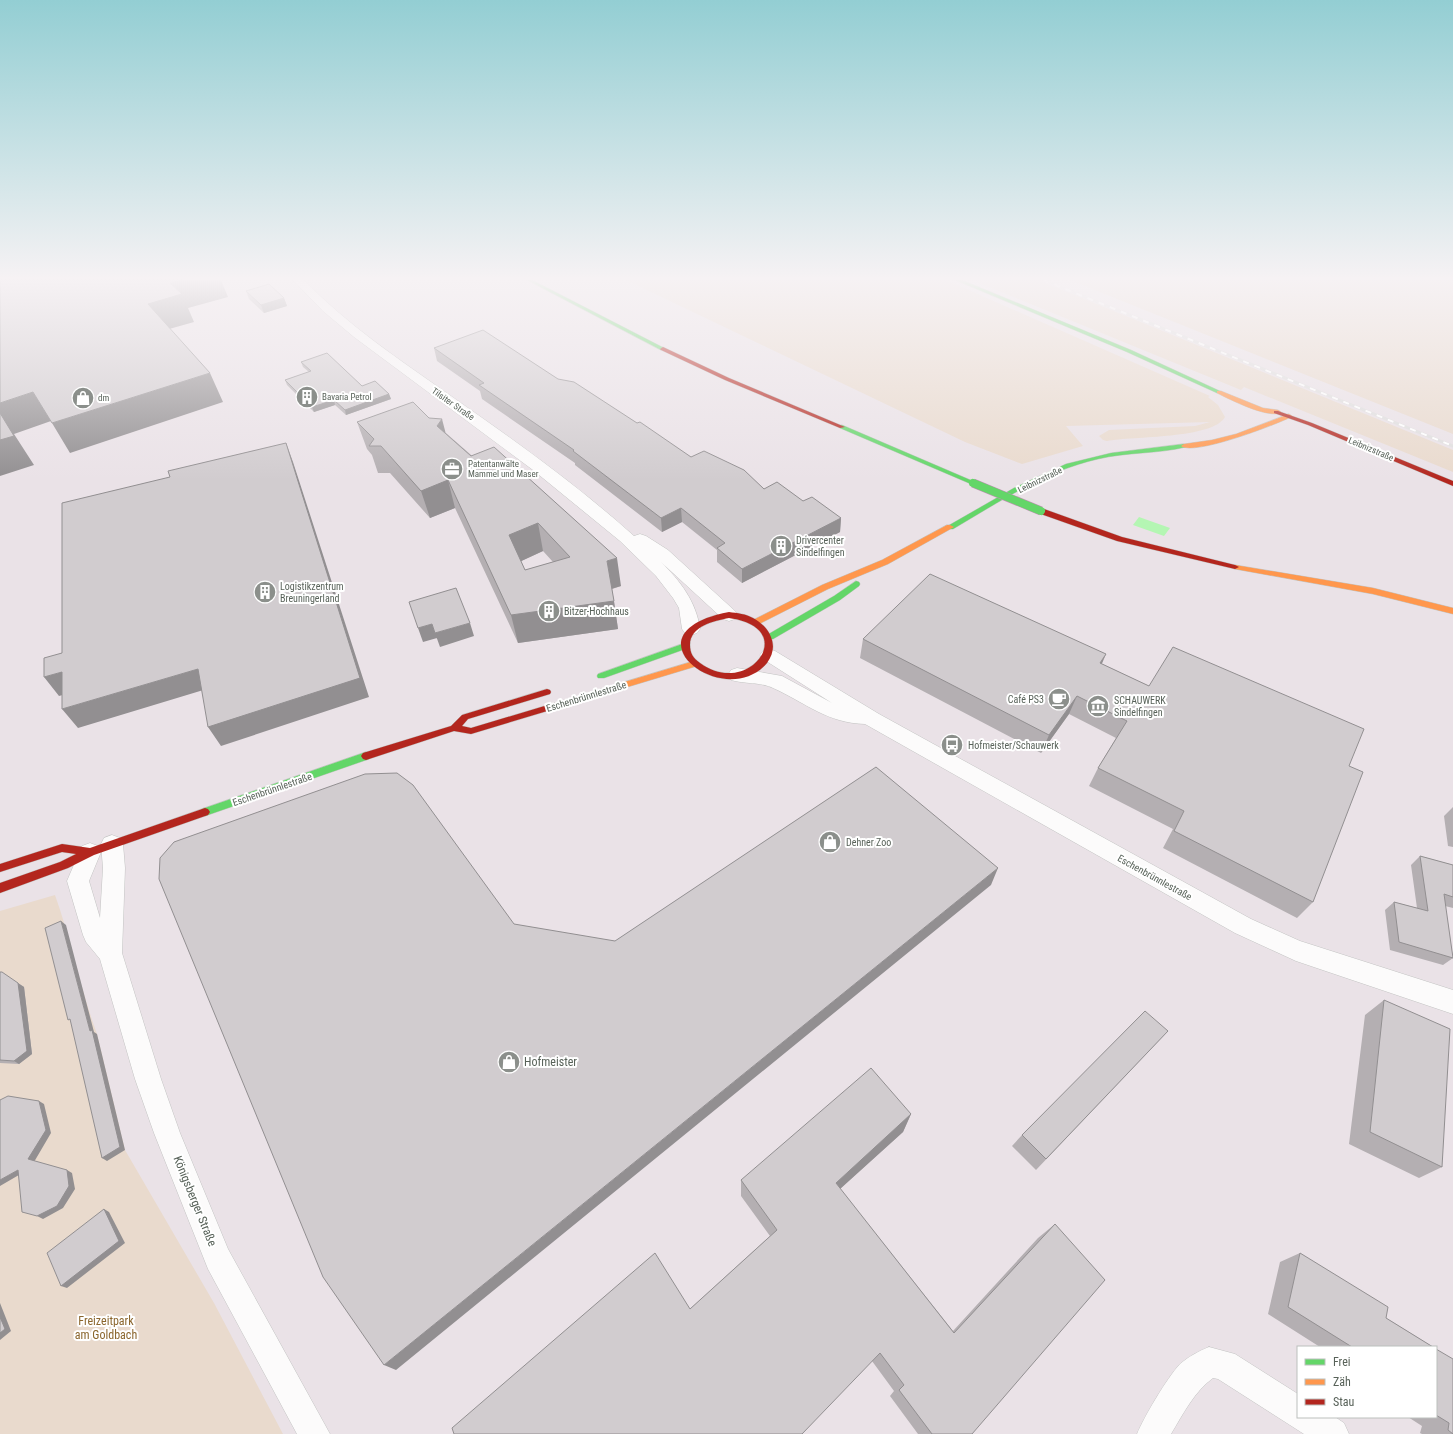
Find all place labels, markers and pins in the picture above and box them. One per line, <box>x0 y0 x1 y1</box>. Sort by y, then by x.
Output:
building icon: Bavaria Petrol <box>294 384 320 410</box>
shop icon: dm <box>70 385 96 411</box>
place label: Bavaria Petrol <box>322 392 372 402</box>
place label: dm <box>98 393 109 403</box>
office icon: Patentanwälte Mammel und Maser <box>439 456 465 482</box>
place label: Patentanwälte Mammel und Maser <box>468 459 539 479</box>
building icon: Drivercenter Sindelfingen <box>768 533 794 559</box>
place label: Drivercenter Sindelfingen <box>796 535 845 558</box>
building icon: Logistikzentrum Breuningerland <box>252 579 278 605</box>
place label: Logistikzentrum Breuningerland <box>280 581 344 604</box>
building icon: Bitzer-Hochhaus <box>536 598 562 624</box>
place label: Bitzer-Hochhaus <box>564 606 629 617</box>
cafe icon: Café PS3 <box>1046 686 1072 712</box>
museum icon: SCHAUWERK Sindelfingen <box>1085 693 1111 719</box>
place label: Café PS3 <box>1008 694 1044 705</box>
place label: SCHAUWERK Sindelfingen <box>1114 695 1166 718</box>
bus stop icon: Hofmeister/Schauwerk <box>939 732 965 758</box>
place label: Hofmeister/Schauwerk <box>968 740 1059 751</box>
shop icon: Dehner Zoo <box>817 829 843 855</box>
place label: Dehner Zoo <box>846 837 891 848</box>
shop icon: Hofmeister <box>496 1049 522 1075</box>
place label: Hofmeister <box>524 1055 577 1069</box>

